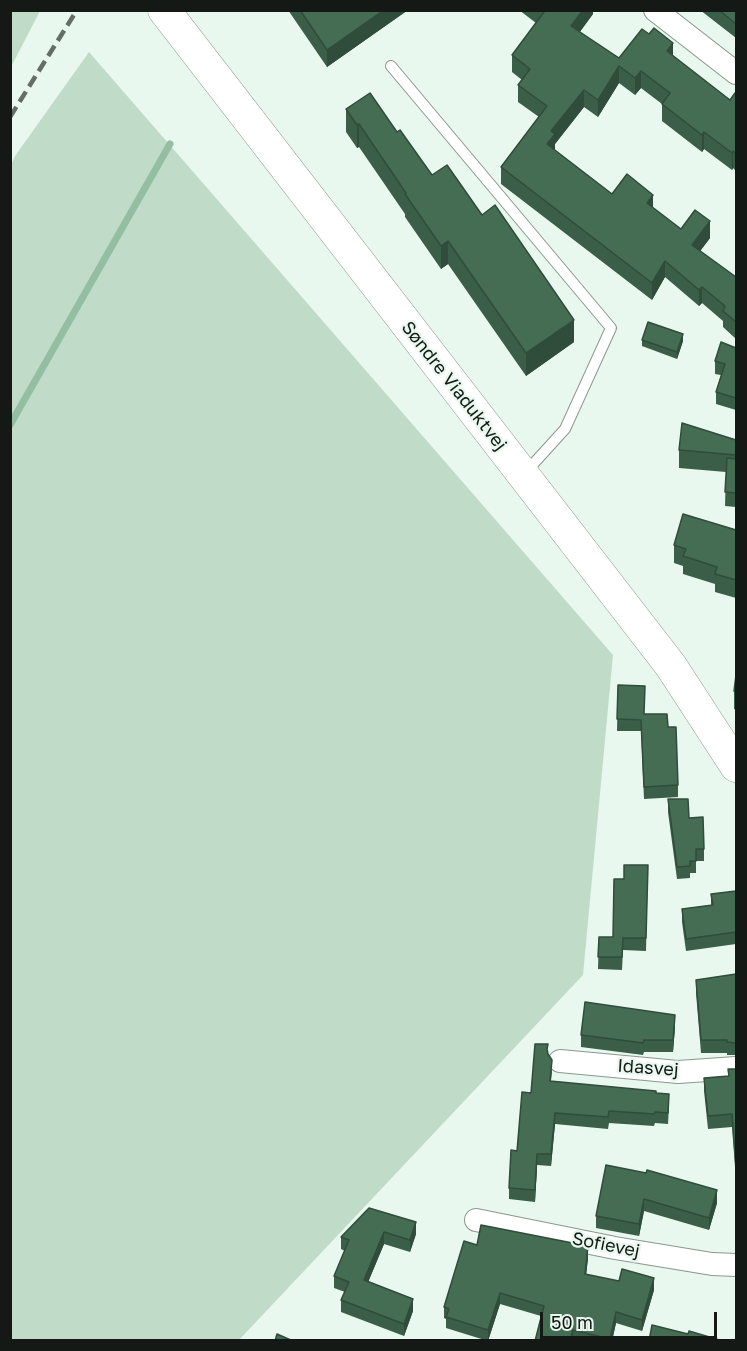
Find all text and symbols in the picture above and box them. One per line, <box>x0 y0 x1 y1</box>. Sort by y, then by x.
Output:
street label: Søndre Viaduktvej <box>397 317 511 455</box>
street label: Idasvej <box>617 1055 679 1081</box>
street label: Sofievej <box>570 1228 642 1262</box>
scale bar <box>543 1300 720 1338</box>
text: 50 m <box>551 1311 593 1333</box>

